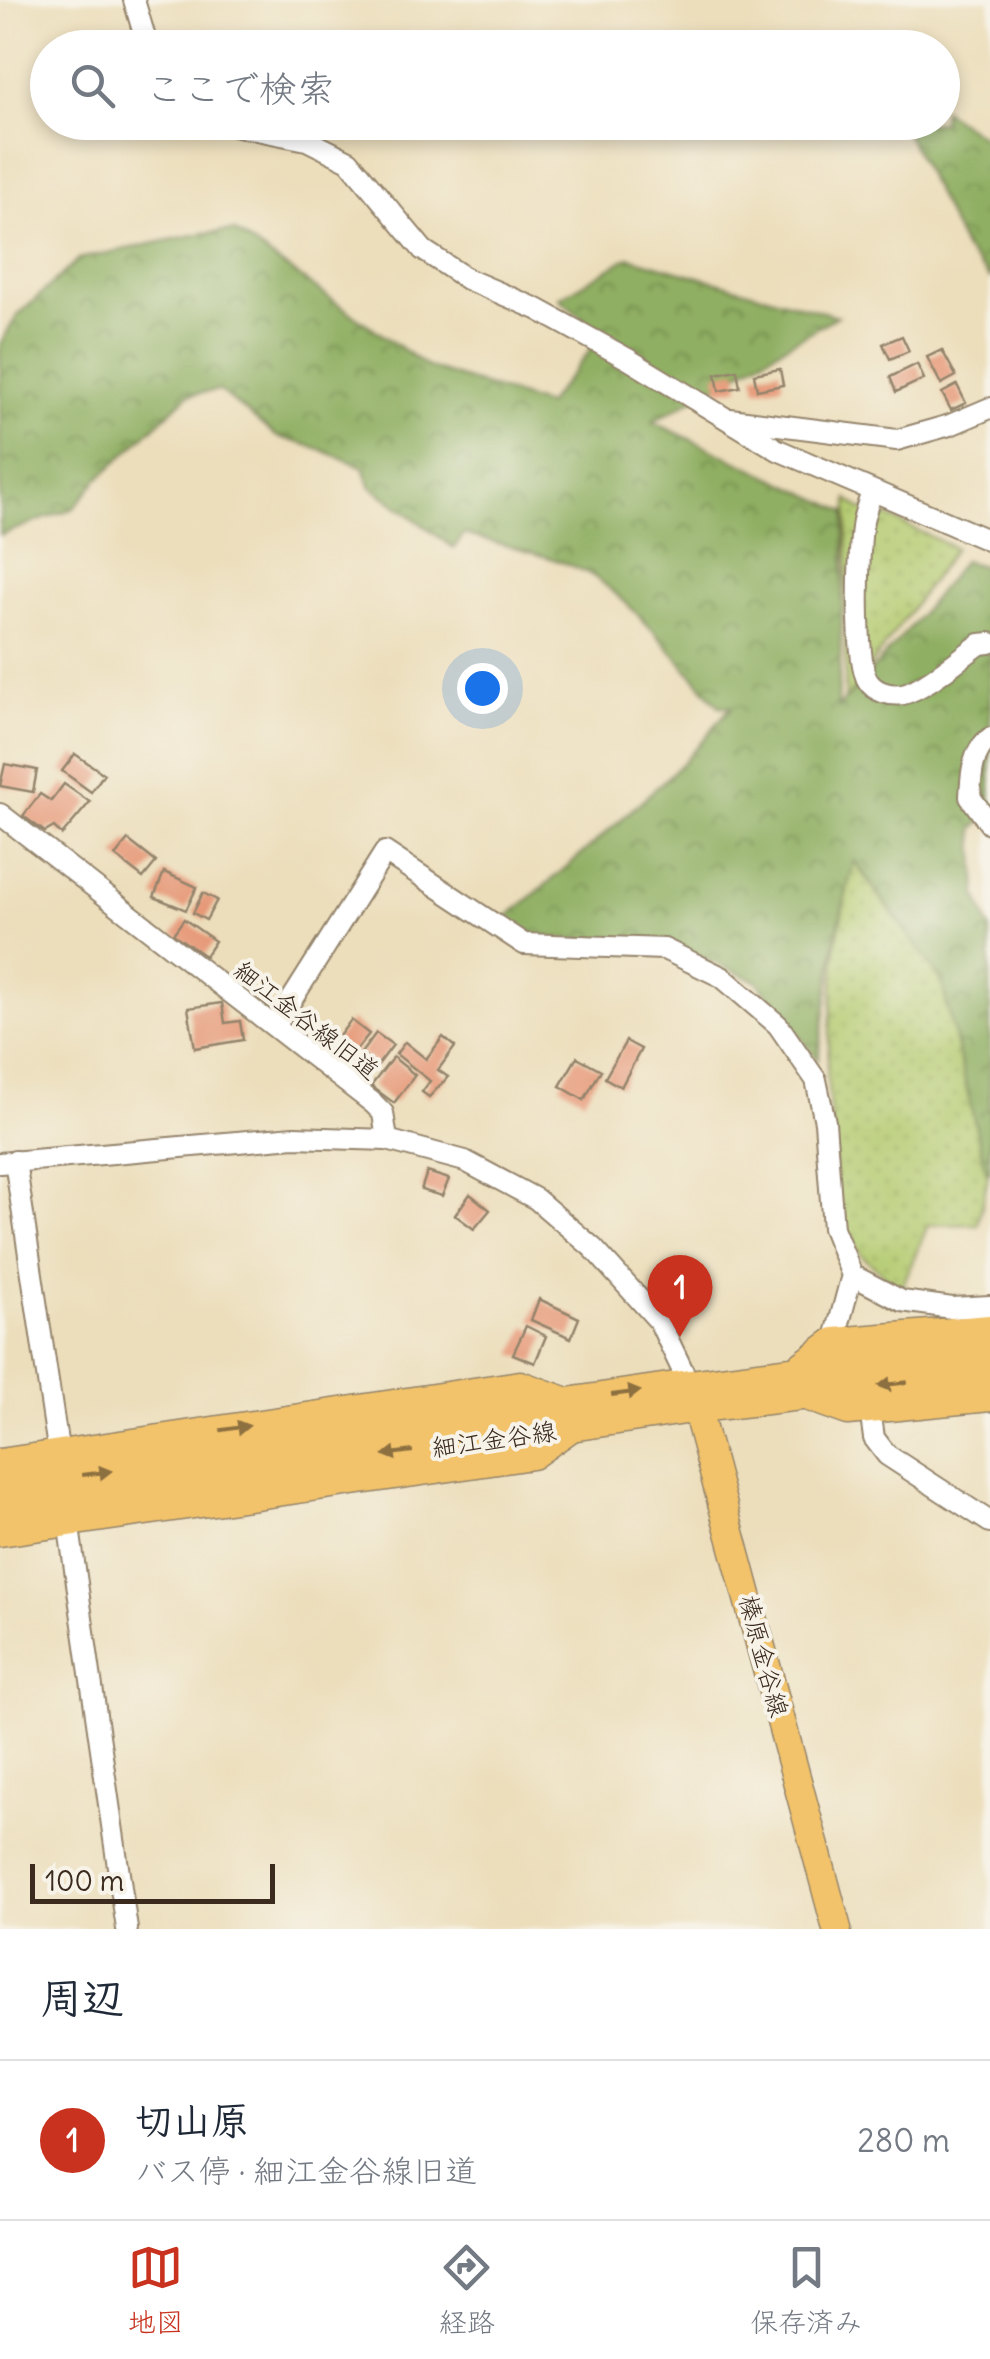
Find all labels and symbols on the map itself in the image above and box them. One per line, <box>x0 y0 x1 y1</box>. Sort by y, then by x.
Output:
your location <box>457 663 508 714</box>
street label: 細江金谷線旧道 <box>228 954 386 1086</box>
pin: 1 <box>648 1254 712 1337</box>
one-way arrow <box>877 1376 908 1392</box>
one-way arrow <box>610 1385 642 1401</box>
street label: 細江金谷線 <box>430 1414 558 1464</box>
one-way arrow <box>220 1420 251 1435</box>
one-way arrow <box>381 1445 413 1461</box>
one-way arrow <box>81 1464 113 1480</box>
street label: 榛原金谷線 <box>732 1591 796 1721</box>
scale bar <box>30 1859 275 1904</box>

